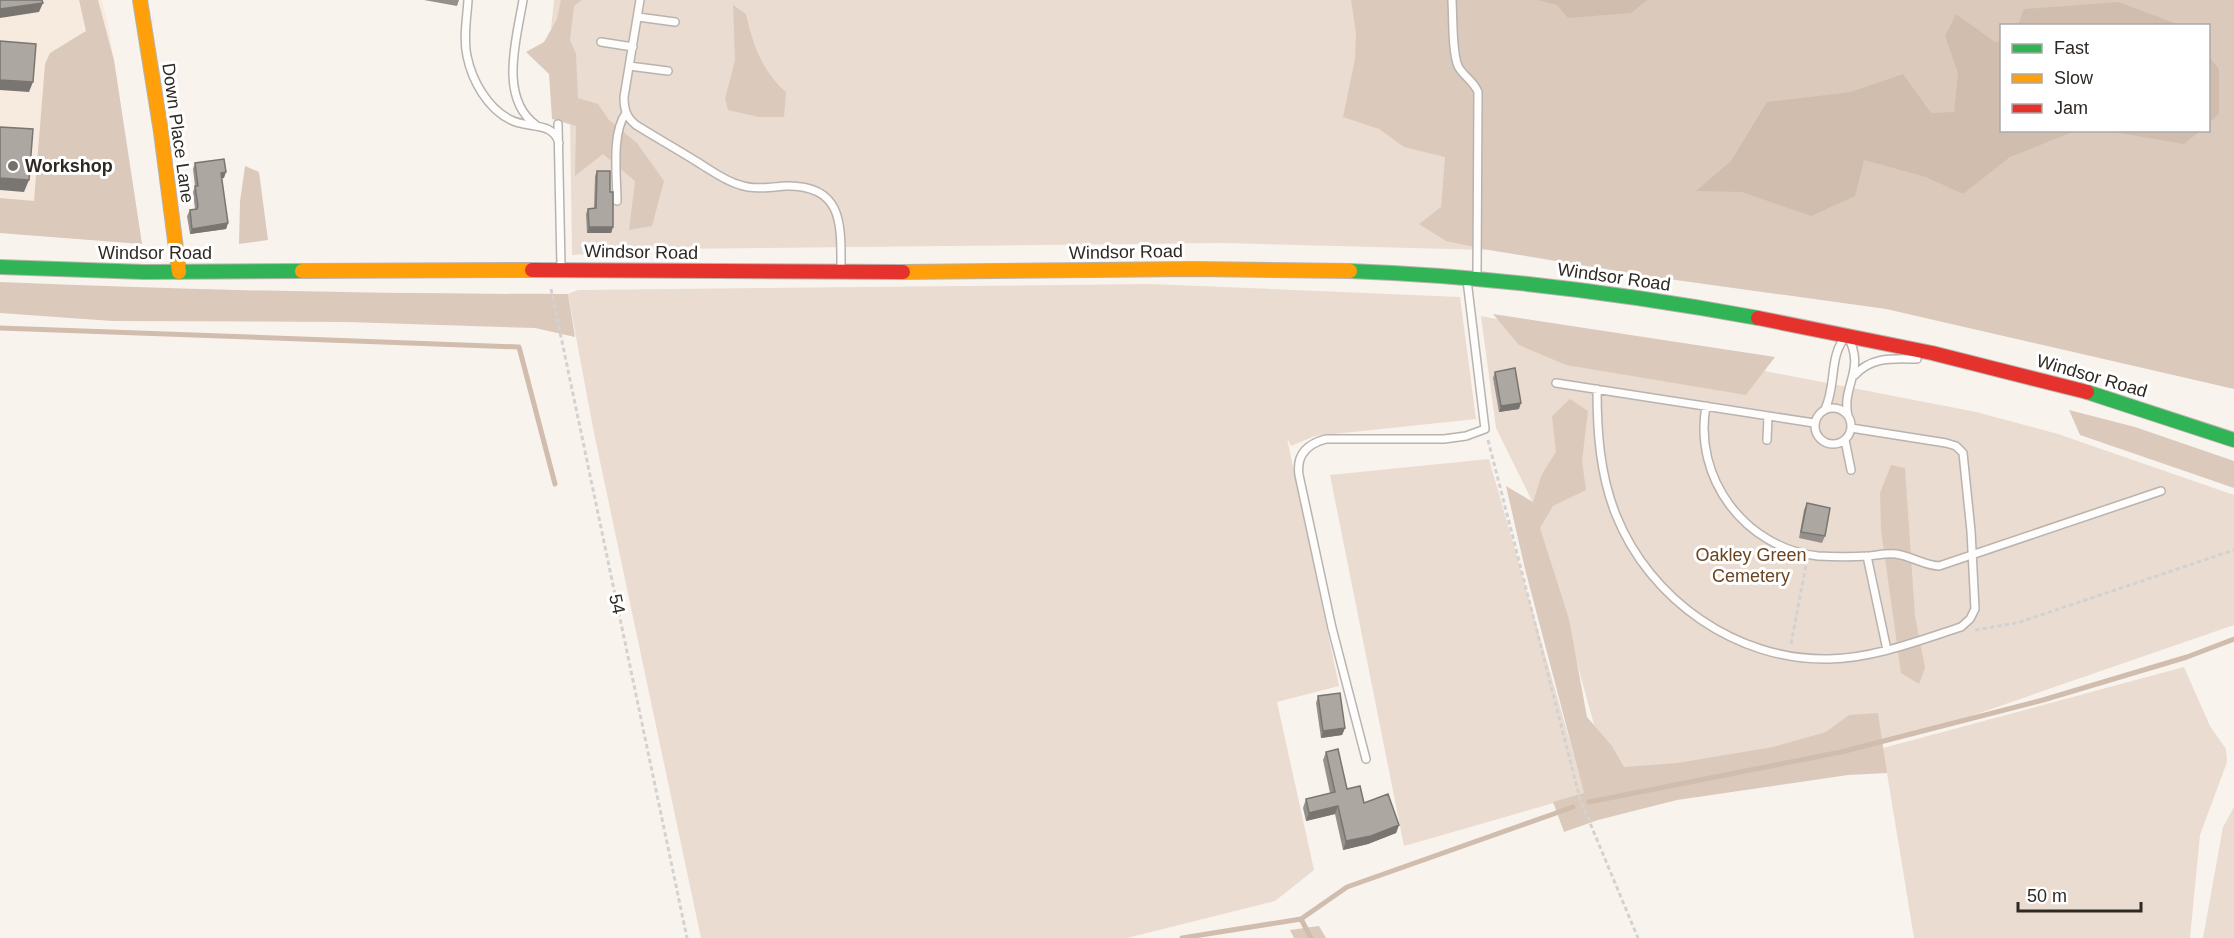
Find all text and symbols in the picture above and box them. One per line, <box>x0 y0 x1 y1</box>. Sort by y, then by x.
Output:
legend <box>2000 24 2210 132</box>
text: Fast <box>2054 38 2089 58</box>
street label: Down Place Lane <box>158 62 198 204</box>
text: Slow <box>2054 68 2094 88</box>
text: Jam <box>2054 98 2088 118</box>
place label: Workshop <box>25 156 113 176</box>
marker: Workshop <box>6 159 20 173</box>
street label: Windsor Road <box>584 241 698 263</box>
street label: Windsor Road <box>1069 241 1183 263</box>
street label: Windsor Road <box>98 243 212 263</box>
street label: Windsor Road <box>1556 259 1672 295</box>
street label: Windsor Road <box>2034 351 2150 401</box>
park label: Oakley Green Cemetery <box>1695 545 1807 586</box>
street label: 54 <box>605 592 629 616</box>
scale bar <box>2018 875 2141 913</box>
text: 50 m <box>2027 886 2067 906</box>

